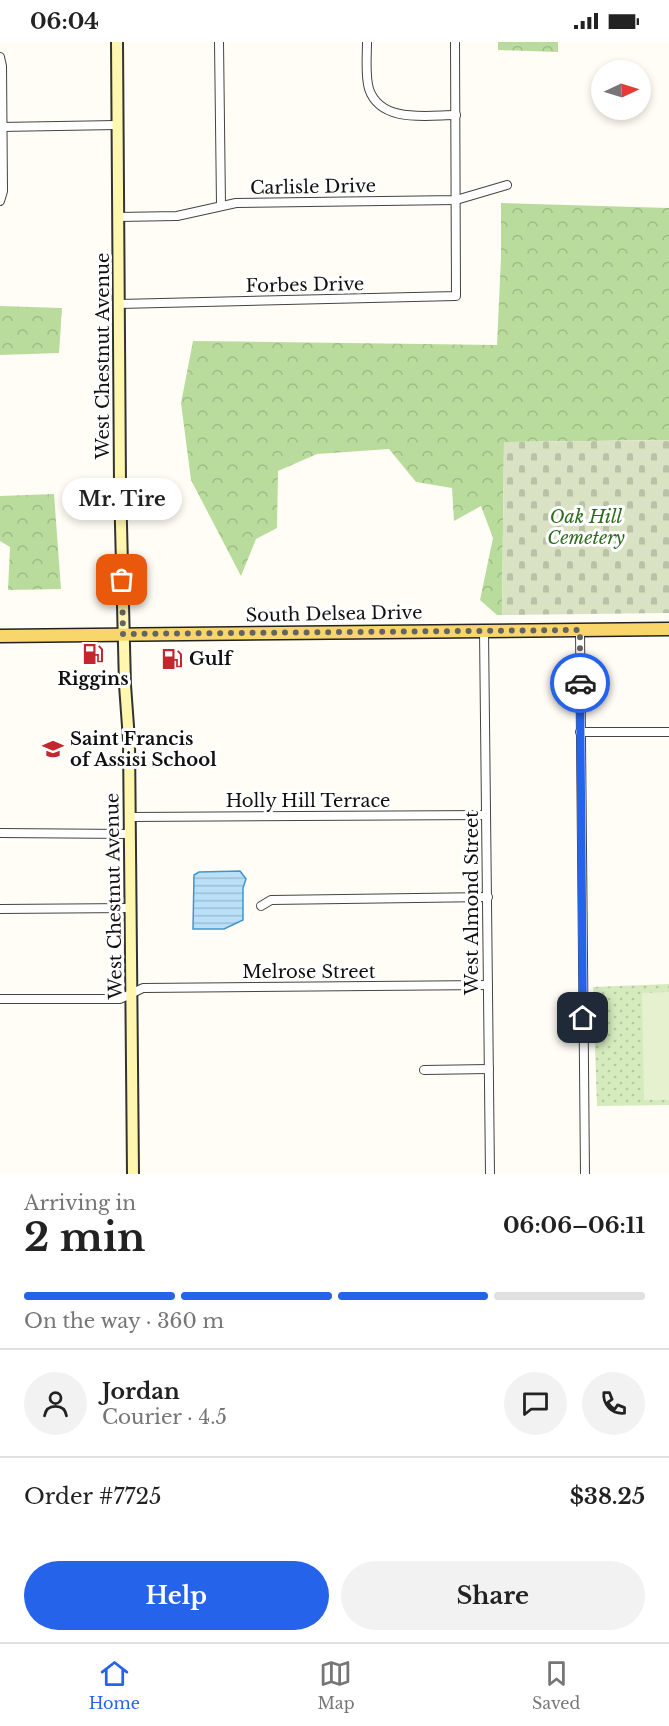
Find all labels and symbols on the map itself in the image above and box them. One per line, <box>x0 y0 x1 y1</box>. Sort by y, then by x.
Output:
north arrow <box>591 60 651 120</box>
street label: Carlisle Drive <box>250 175 376 199</box>
street label: West Chestnut Avenue <box>92 253 114 460</box>
street label: Forbes Drive <box>246 273 364 297</box>
callout: Mr. Tire <box>62 478 182 520</box>
park label: Oak Hill Cemetery <box>547 506 625 549</box>
pin <box>96 554 147 605</box>
street label: South Delsea Drive <box>245 601 423 627</box>
fuel station icon: Riggins <box>81 642 105 666</box>
fuel station icon: Gulf <box>160 647 184 671</box>
place label: Gulf <box>189 648 234 670</box>
courier <box>550 653 610 713</box>
place label: Riggins <box>57 668 129 690</box>
place label: Saint Francis of Assisi School <box>70 728 217 771</box>
school or university icon: Saint Francis of Assisi School <box>41 737 65 761</box>
street label: Holly Hill Terrace <box>226 790 390 812</box>
street label: West Chestnut Avenue <box>101 793 127 1000</box>
street label: West Almond Street <box>461 811 483 996</box>
street label: Melrose Street <box>242 961 376 983</box>
pin <box>557 992 608 1043</box>

